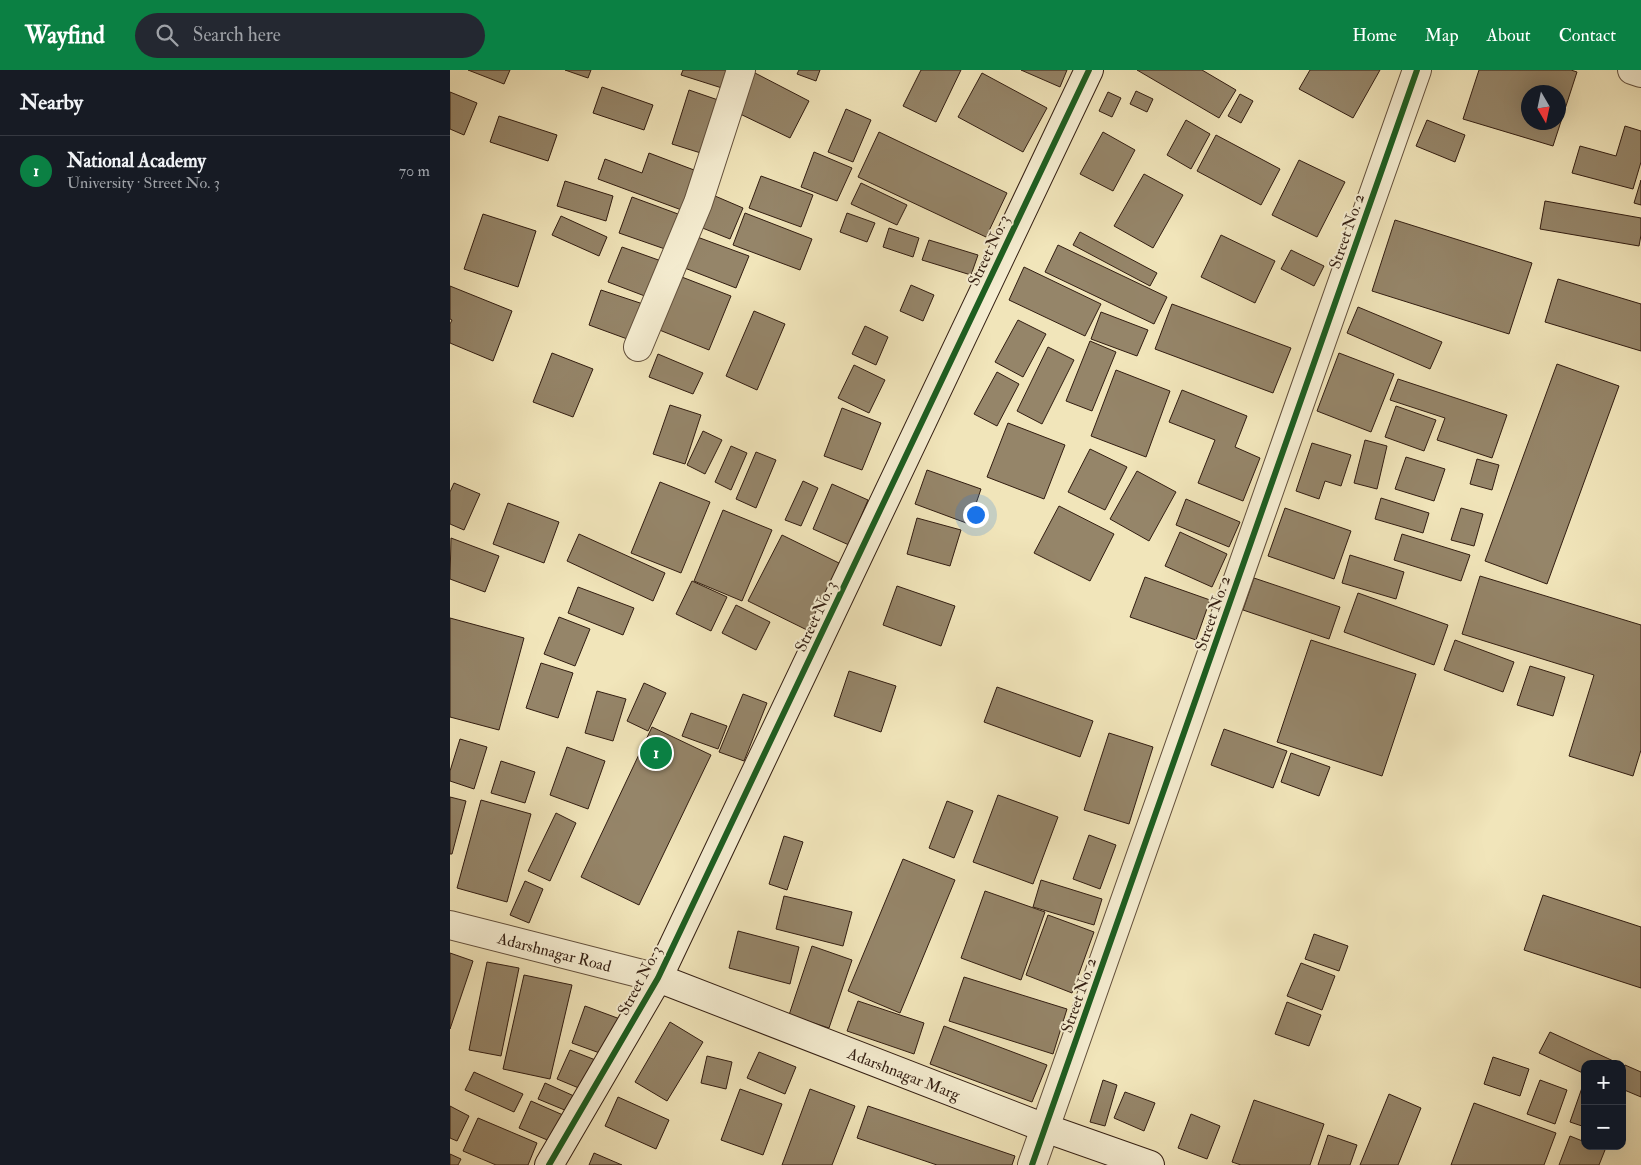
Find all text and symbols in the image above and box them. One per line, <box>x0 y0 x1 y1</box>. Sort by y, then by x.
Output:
search box <box>135 13 485 58</box>
text: Wayfind <box>25 20 105 51</box>
icon: search <box>153 21 181 49</box>
text: Search here <box>193 23 281 47</box>
text: Home <box>1352 24 1397 47</box>
text: Map <box>1425 24 1459 47</box>
text: About <box>1487 24 1531 47</box>
text: Contact <box>1559 24 1616 47</box>
north arrow <box>1521 85 1566 130</box>
text: Nearby <box>20 89 83 116</box>
text: National Academy <box>67 149 206 173</box>
text: 1 <box>33 161 39 181</box>
text: 70 m <box>399 161 430 181</box>
text: University · Street No. 3 <box>67 173 220 193</box>
street label: Street No. 2 <box>1325 191 1369 272</box>
street label: Street No. 3 <box>964 212 1014 289</box>
your location <box>963 502 989 528</box>
street label: Street No. 2 <box>1191 573 1235 654</box>
street label: Street No. 3 <box>791 578 841 655</box>
pin: 1 <box>640 734 672 772</box>
street label: Adarshnagar Road <box>495 928 613 977</box>
street label: Street No. 3 <box>613 942 667 1019</box>
street label: Street No. 2 <box>1057 955 1101 1036</box>
street label: Adarshnagar Marg <box>844 1043 964 1106</box>
map controls <box>1581 1060 1626 1150</box>
button: + <box>1581 1060 1626 1105</box>
button: − <box>1581 1105 1626 1150</box>

